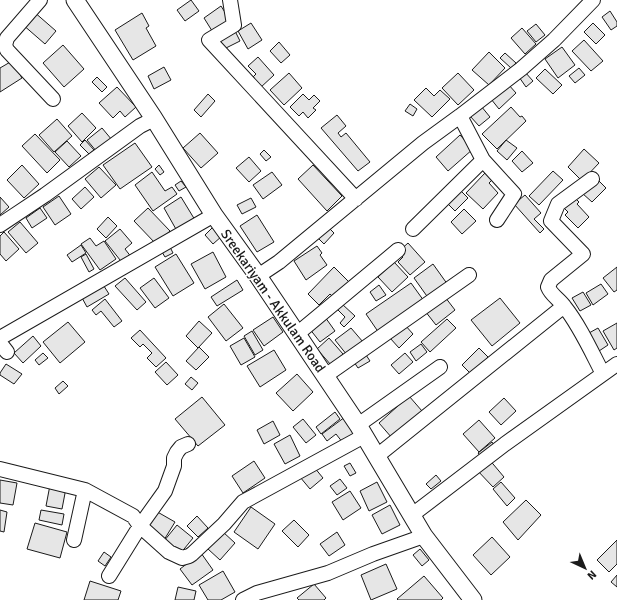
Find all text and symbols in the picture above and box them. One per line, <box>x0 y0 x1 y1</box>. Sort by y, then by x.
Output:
street label: Sreekariyam - Akkulam Road <box>217 226 329 376</box>
north arrow <box>565 548 605 588</box>
text: N <box>584 567 599 582</box>

